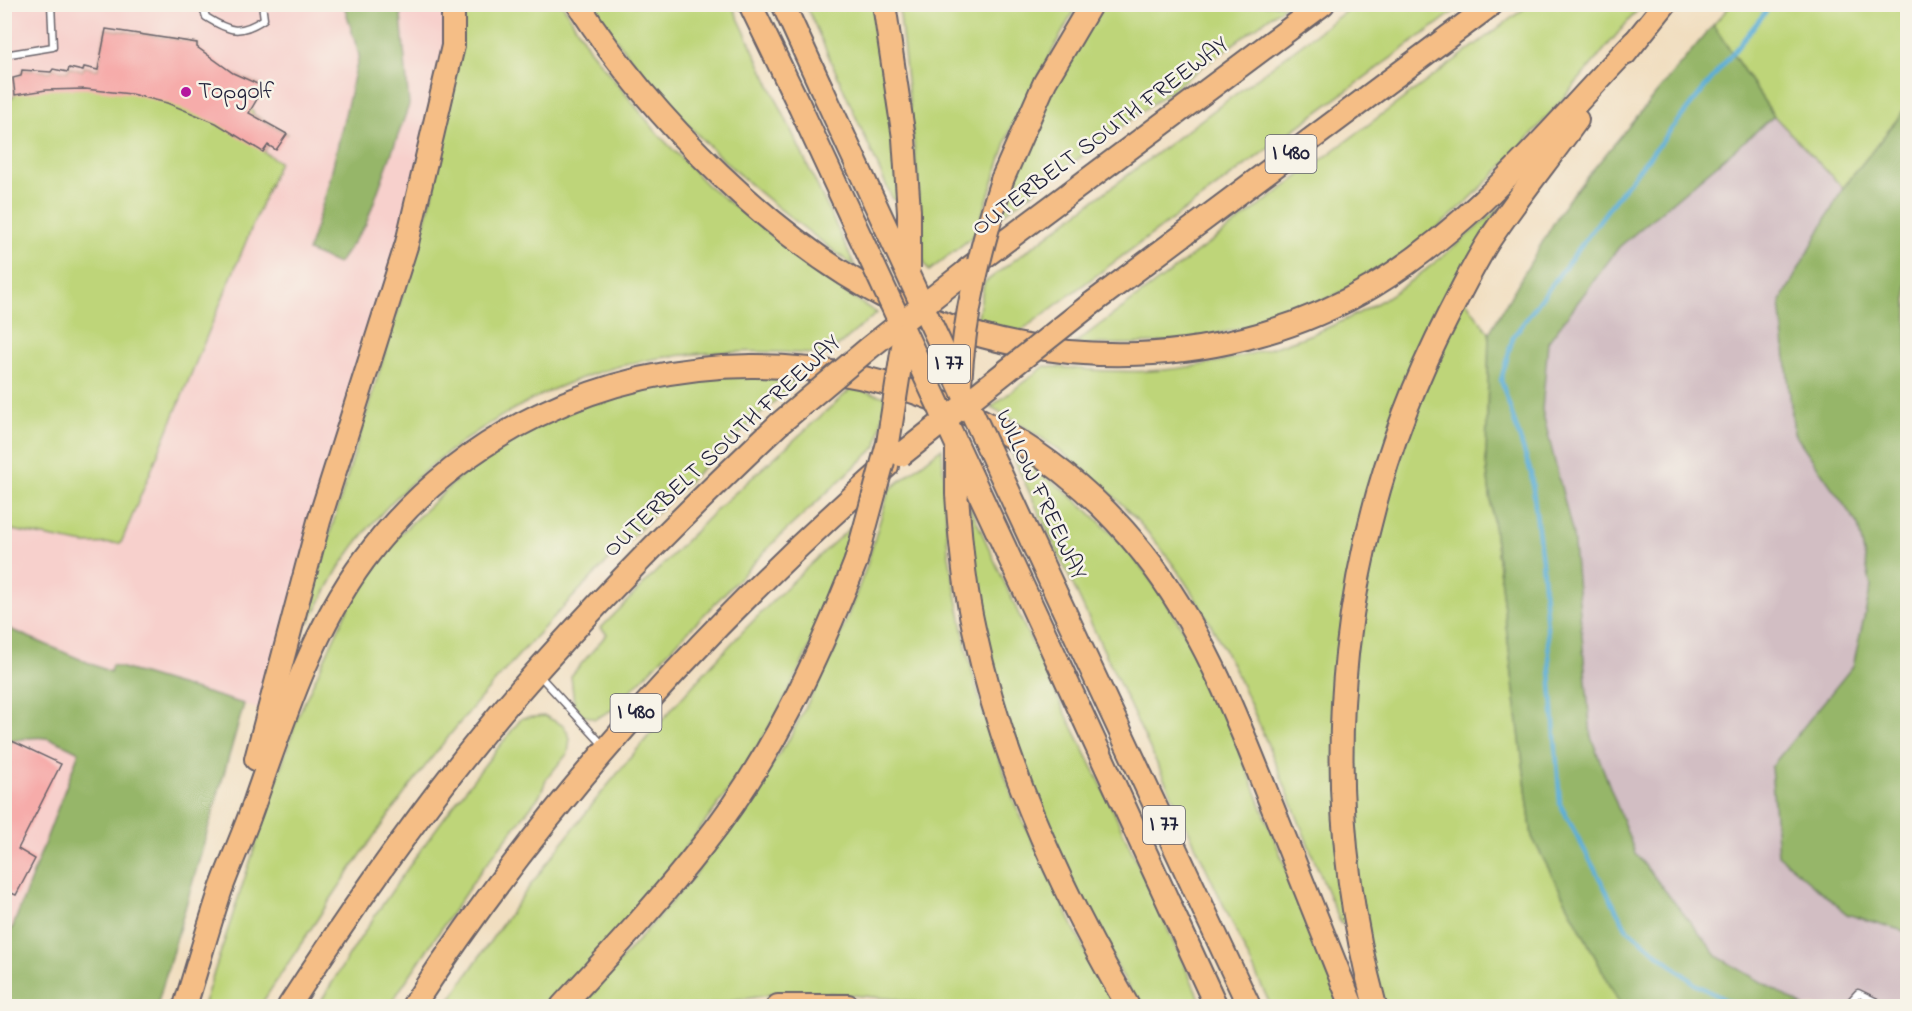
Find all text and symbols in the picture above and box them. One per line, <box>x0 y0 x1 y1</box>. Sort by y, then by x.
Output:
street label: OUTERBELT SOUTH FREEWAY <box>965 28 1237 246</box>
place label: Topgolf <box>198 75 275 110</box>
marker: Topgolf <box>179 85 193 99</box>
road number: I 480 <box>1266 135 1316 173</box>
street label: OUTERBELT SOUTH FREEWAY <box>596 327 850 567</box>
road number: I 77 <box>928 345 970 383</box>
street label: WILLOW FREEWAY <box>985 404 1095 586</box>
road number: I 480 <box>610 694 662 732</box>
road number: I 77 <box>1143 806 1185 844</box>

